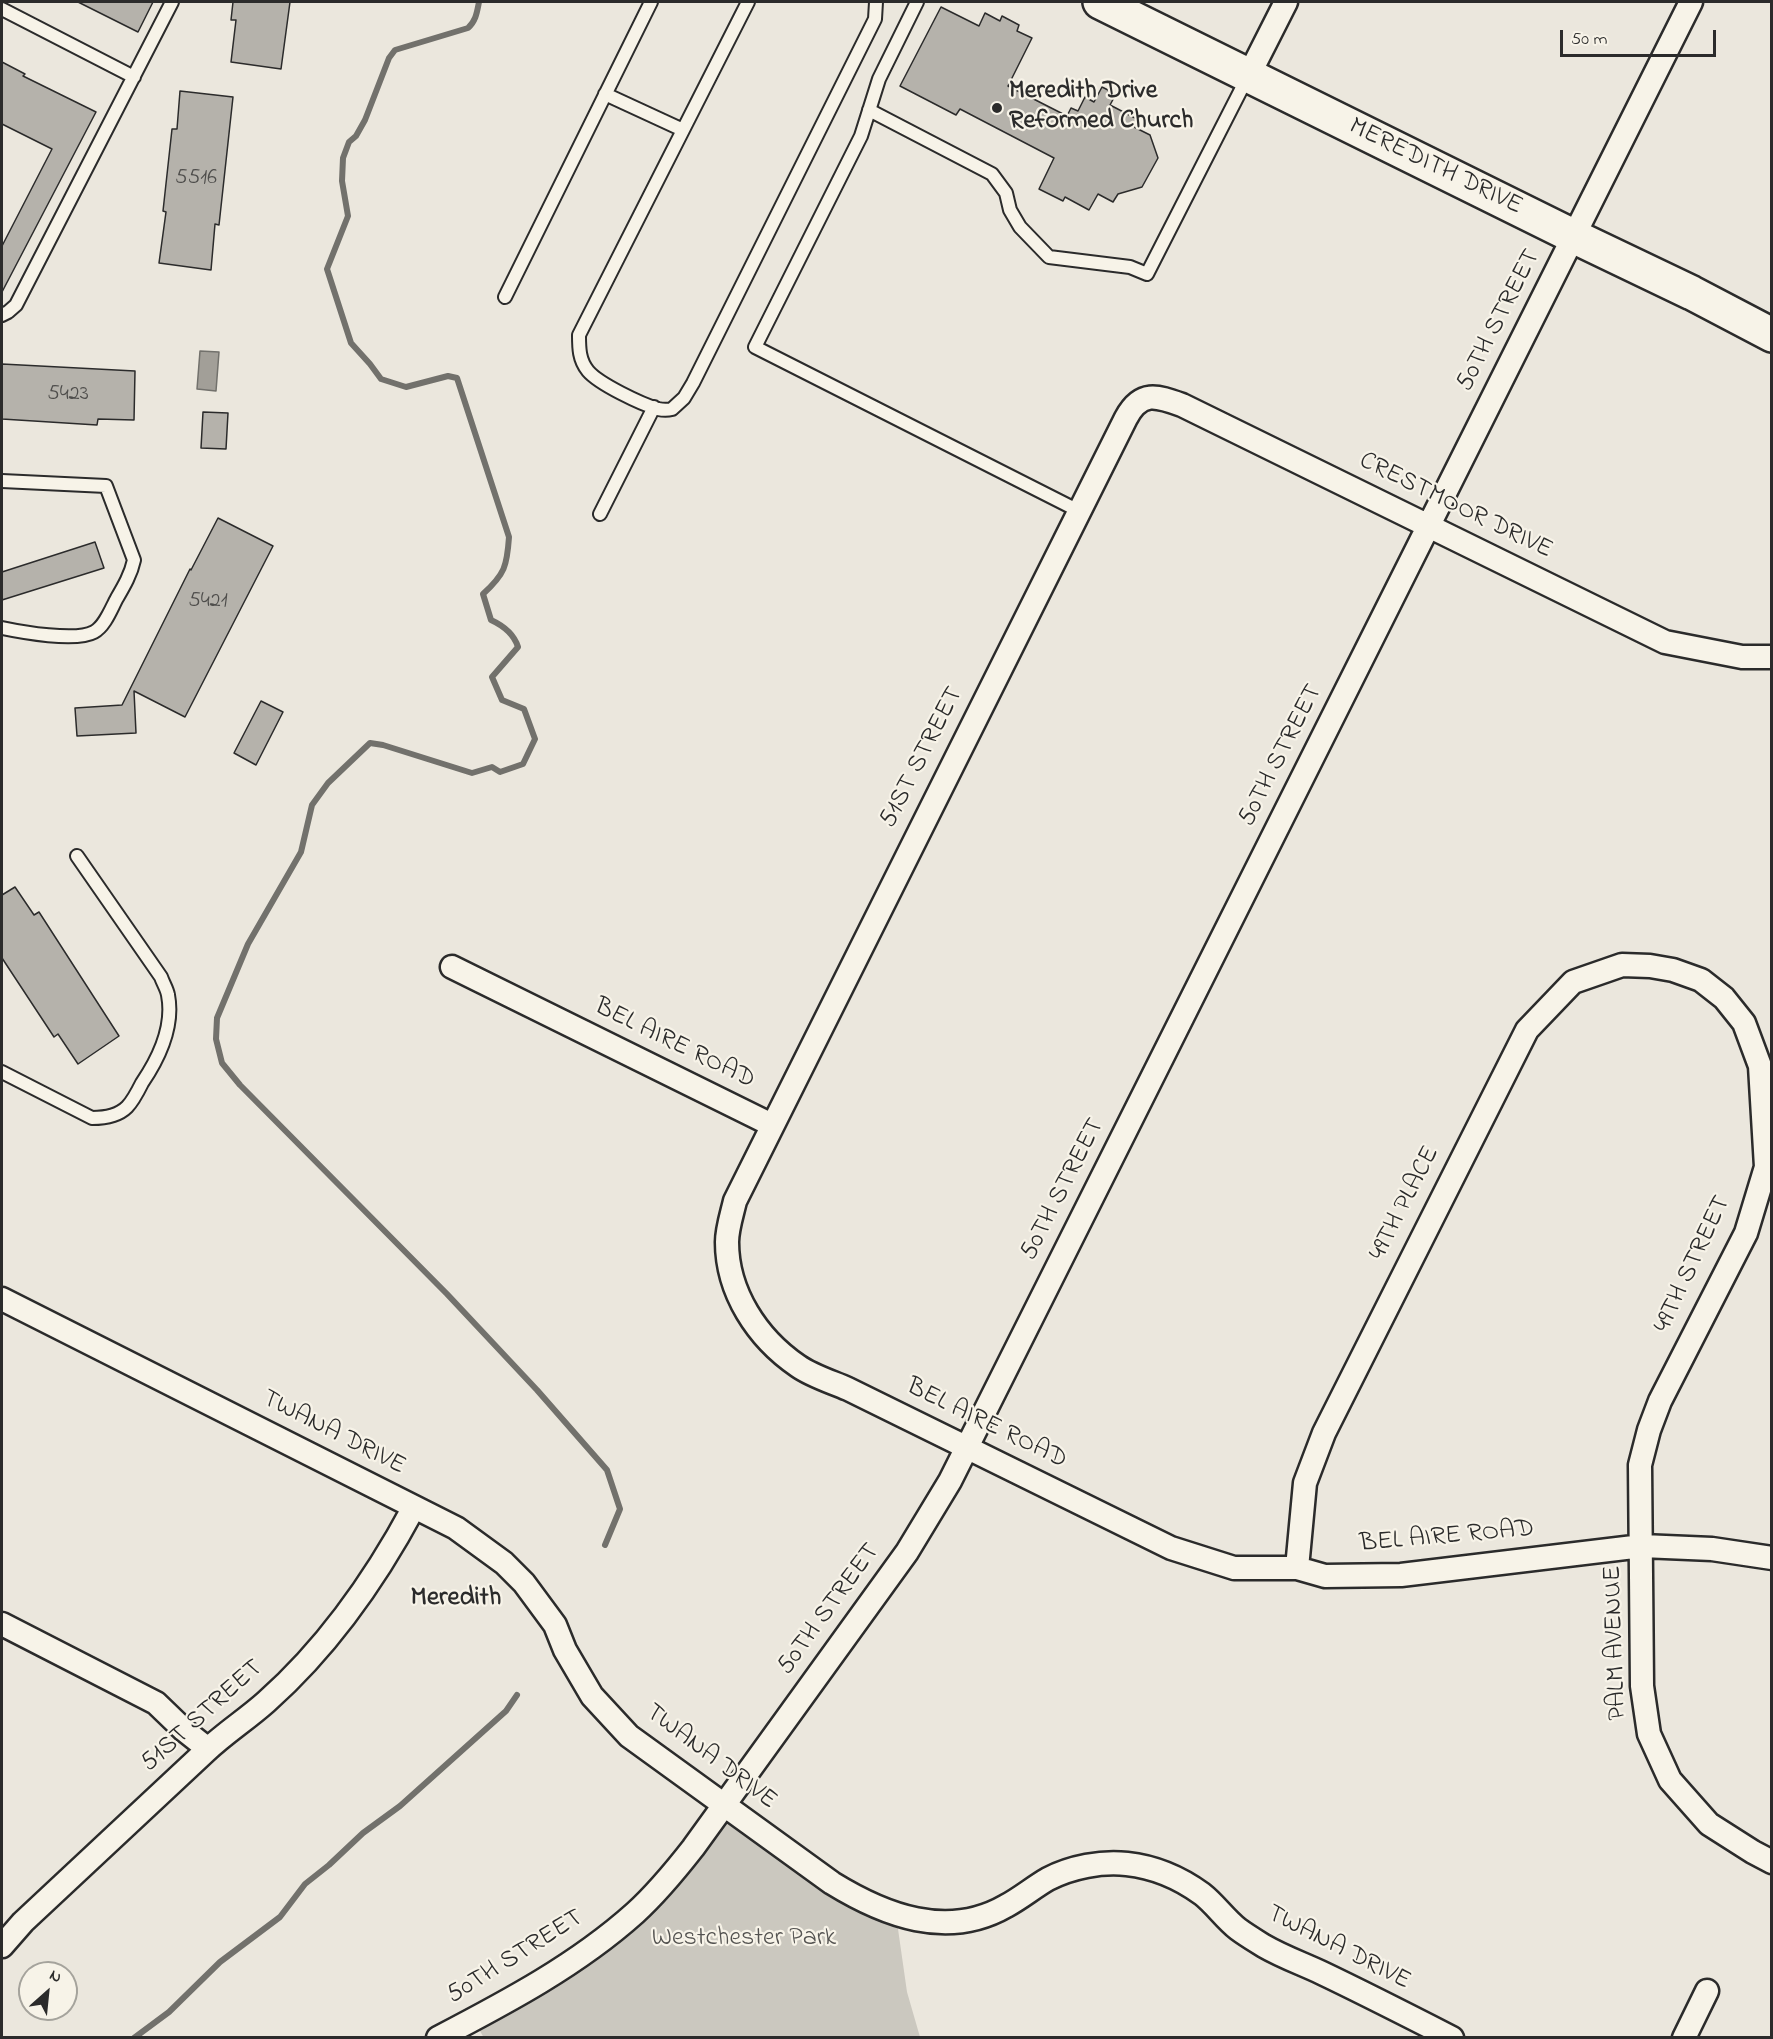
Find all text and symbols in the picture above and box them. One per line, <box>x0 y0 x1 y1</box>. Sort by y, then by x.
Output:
scale bar <box>1563 18 1719 56</box>
text: 50 m <box>1571 27 1608 53</box>
place label: Meredith Drive Reformed Church <box>1009 77 1193 138</box>
marker: Meredith Drive Reformed Church <box>990 101 1004 115</box>
street label: MEREDITH DRIVE <box>1343 112 1527 224</box>
house number: 5516 <box>175 166 217 192</box>
street label: 50TH STREET <box>1451 245 1549 397</box>
house number: 5423 <box>47 382 89 408</box>
street label: CRESTMOOR DRIVE <box>1353 447 1557 567</box>
house number: 5421 <box>188 589 228 615</box>
street label: 50TH STREET <box>1233 680 1331 832</box>
street label: 51ST STREET <box>874 682 972 834</box>
street label: BEL AIRE ROAD <box>589 993 759 1097</box>
street label: 50TH STREET <box>1015 1114 1113 1266</box>
street label: 49TH PLACE <box>1364 1142 1448 1266</box>
street label: 49TH STREET <box>1649 1192 1739 1338</box>
street label: BEL AIRE ROAD <box>901 1373 1071 1477</box>
street label: TWANA DRIVE <box>256 1384 410 1484</box>
street label: BEL AIRE ROAD <box>1358 1515 1536 1561</box>
street label: 50TH STREET <box>772 1538 888 1682</box>
street label: PALM AVENUE <box>1599 1565 1635 1721</box>
district label: Meredith <box>411 1584 501 1616</box>
street label: 51ST STREET <box>135 1654 271 1780</box>
street label: TWANA DRIVE <box>638 1698 782 1818</box>
street label: TWANA DRIVE <box>1261 1899 1415 1999</box>
street label: 50TH STREET <box>442 1904 590 2012</box>
park label: Westchester Park <box>652 1924 836 1956</box>
north arrow <box>18 1961 78 2021</box>
text: N <box>45 1964 66 1990</box>

